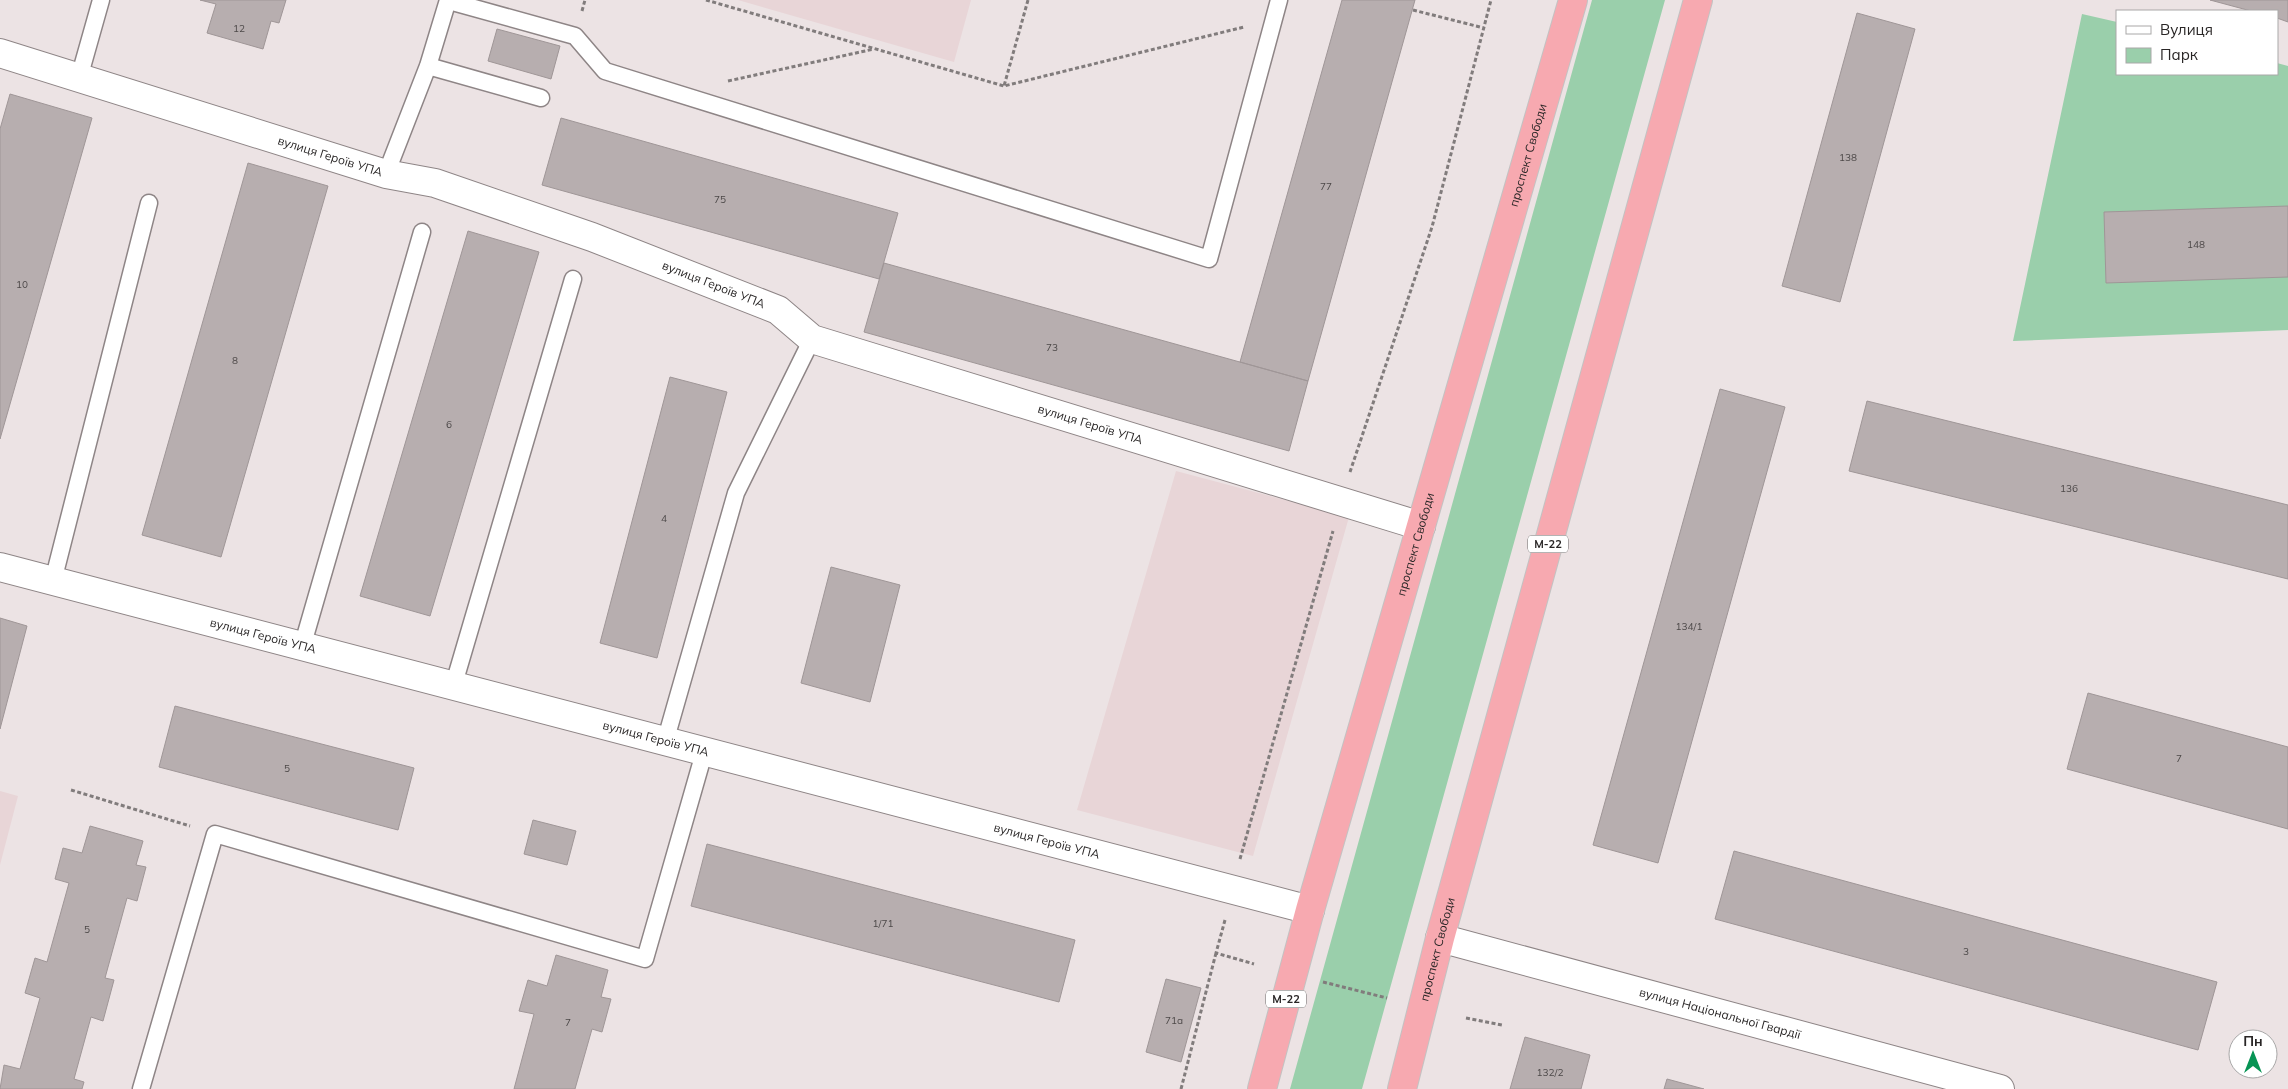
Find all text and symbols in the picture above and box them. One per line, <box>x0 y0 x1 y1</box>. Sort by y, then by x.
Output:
legend <box>2116 10 2278 75</box>
text: Вулиця <box>2160 20 2213 39</box>
house number: 12 <box>233 22 245 35</box>
text: Парк <box>2160 45 2199 64</box>
street label: проспект Свободи <box>1506 102 1550 208</box>
street label: вулиця Героїв УПА <box>276 133 385 180</box>
house number: 138 <box>1839 151 1857 164</box>
house number: 77 <box>1320 180 1332 193</box>
house number: 75 <box>714 193 726 206</box>
house number: 148 <box>2187 238 2205 251</box>
street label: вулиця Героїв УПА <box>660 257 767 311</box>
house number: 10 <box>16 278 28 291</box>
house number: 73 <box>1046 341 1058 354</box>
house number: 8 <box>232 354 238 367</box>
street label: вулиця Героїв УПА <box>1036 401 1145 447</box>
house number: 6 <box>446 418 452 431</box>
house number: 136 <box>2060 482 2078 495</box>
street label: проспект Свободи <box>1393 491 1437 597</box>
house number: 4 <box>661 512 667 525</box>
road number: М-22 <box>1528 536 1568 552</box>
street label: вулиця Героїв УПА <box>209 614 318 657</box>
house number: 134/1 <box>1676 620 1702 633</box>
street label: вулиця Героїв УПА <box>601 717 711 759</box>
house number: 7 <box>2176 752 2182 765</box>
house number: 5 <box>284 762 290 775</box>
street label: вулиця Героїв УПА <box>992 820 1102 862</box>
street label: проспект Свободи <box>1416 896 1458 1003</box>
house number: 1/71 <box>873 917 893 930</box>
house number: 5 <box>84 923 90 936</box>
house number: 3 <box>1963 945 1969 958</box>
street label: вулиця Національної Гвардії <box>1638 984 1804 1042</box>
road number: М-22 <box>1266 991 1306 1008</box>
house number: 71а <box>1165 1014 1183 1027</box>
house number: 7 <box>565 1016 571 1029</box>
north arrow <box>2228 1029 2278 1079</box>
text: Пн <box>2243 1032 2263 1050</box>
house number: 132/2 <box>1537 1066 1563 1079</box>

